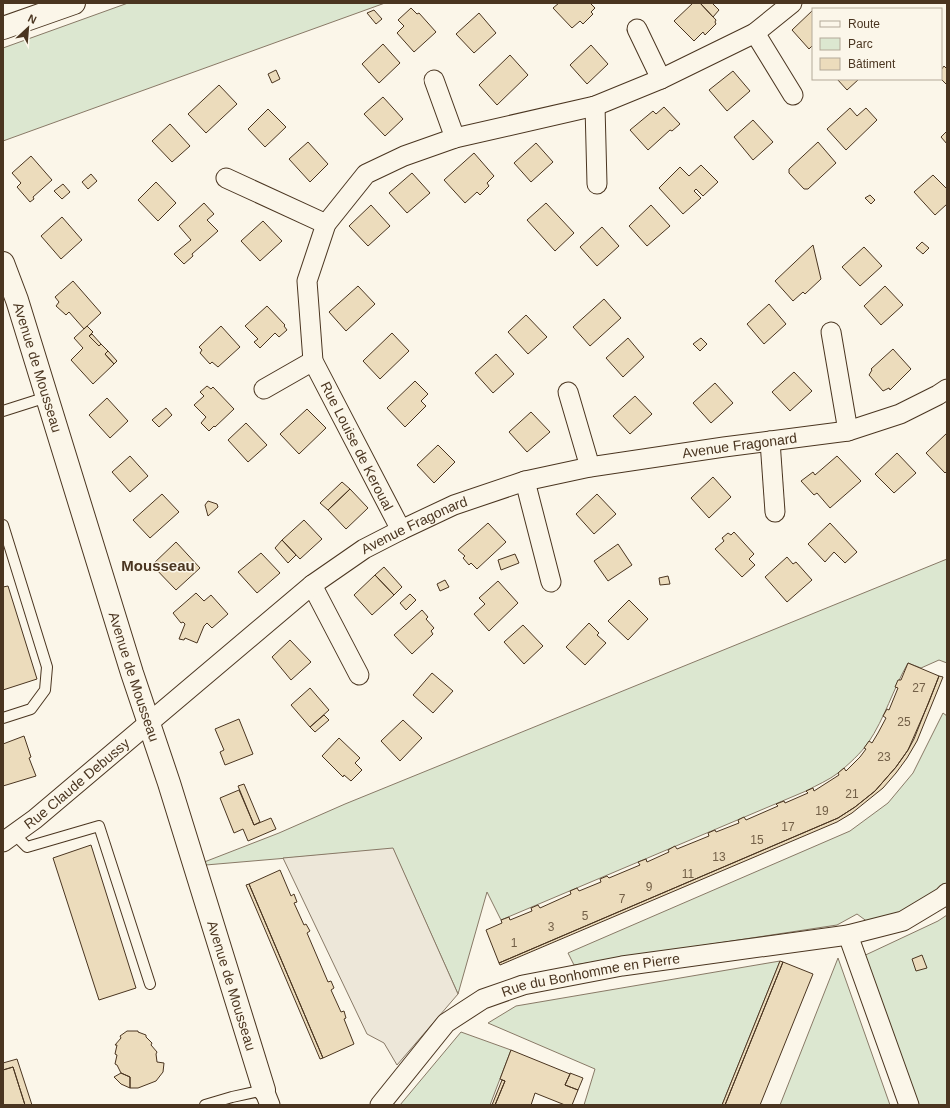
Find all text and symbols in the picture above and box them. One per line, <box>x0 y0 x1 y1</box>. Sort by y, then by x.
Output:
north arrow <box>8 8 48 48</box>
legend <box>812 8 942 80</box>
text: N <box>26 12 39 26</box>
text: Route <box>848 17 880 31</box>
text: Parc <box>848 37 873 51</box>
text: Bâtiment <box>848 57 896 71</box>
street label: Avenue de Mousseau <box>10 300 65 434</box>
street label: Rue Louise de Keroual <box>318 379 396 513</box>
street label: Avenue Fragonard <box>681 430 798 461</box>
street label: Avenue Fragonard <box>358 493 469 557</box>
district label: Mousseau <box>121 557 195 574</box>
street label: Avenue de Mousseau <box>106 610 162 744</box>
house number: 27 <box>912 681 926 695</box>
house number: 25 <box>897 715 911 729</box>
street label: Rue Claude Debussy <box>21 735 132 832</box>
house number: 23 <box>877 750 891 764</box>
house number: 21 <box>845 787 859 801</box>
house number: 19 <box>815 804 829 818</box>
house number: 17 <box>781 820 795 834</box>
house number: 15 <box>750 833 764 847</box>
house number: 13 <box>712 850 726 864</box>
house number: 11 <box>682 867 695 881</box>
house number: 9 <box>646 880 653 894</box>
house number: 7 <box>619 892 626 906</box>
house number: 5 <box>582 909 589 923</box>
street label: Avenue de Mousseau <box>204 919 259 1053</box>
house number: 3 <box>548 920 555 934</box>
house number: 1 <box>511 936 518 950</box>
street label: Rue du Bonhomme en Pierre <box>499 950 681 1000</box>

